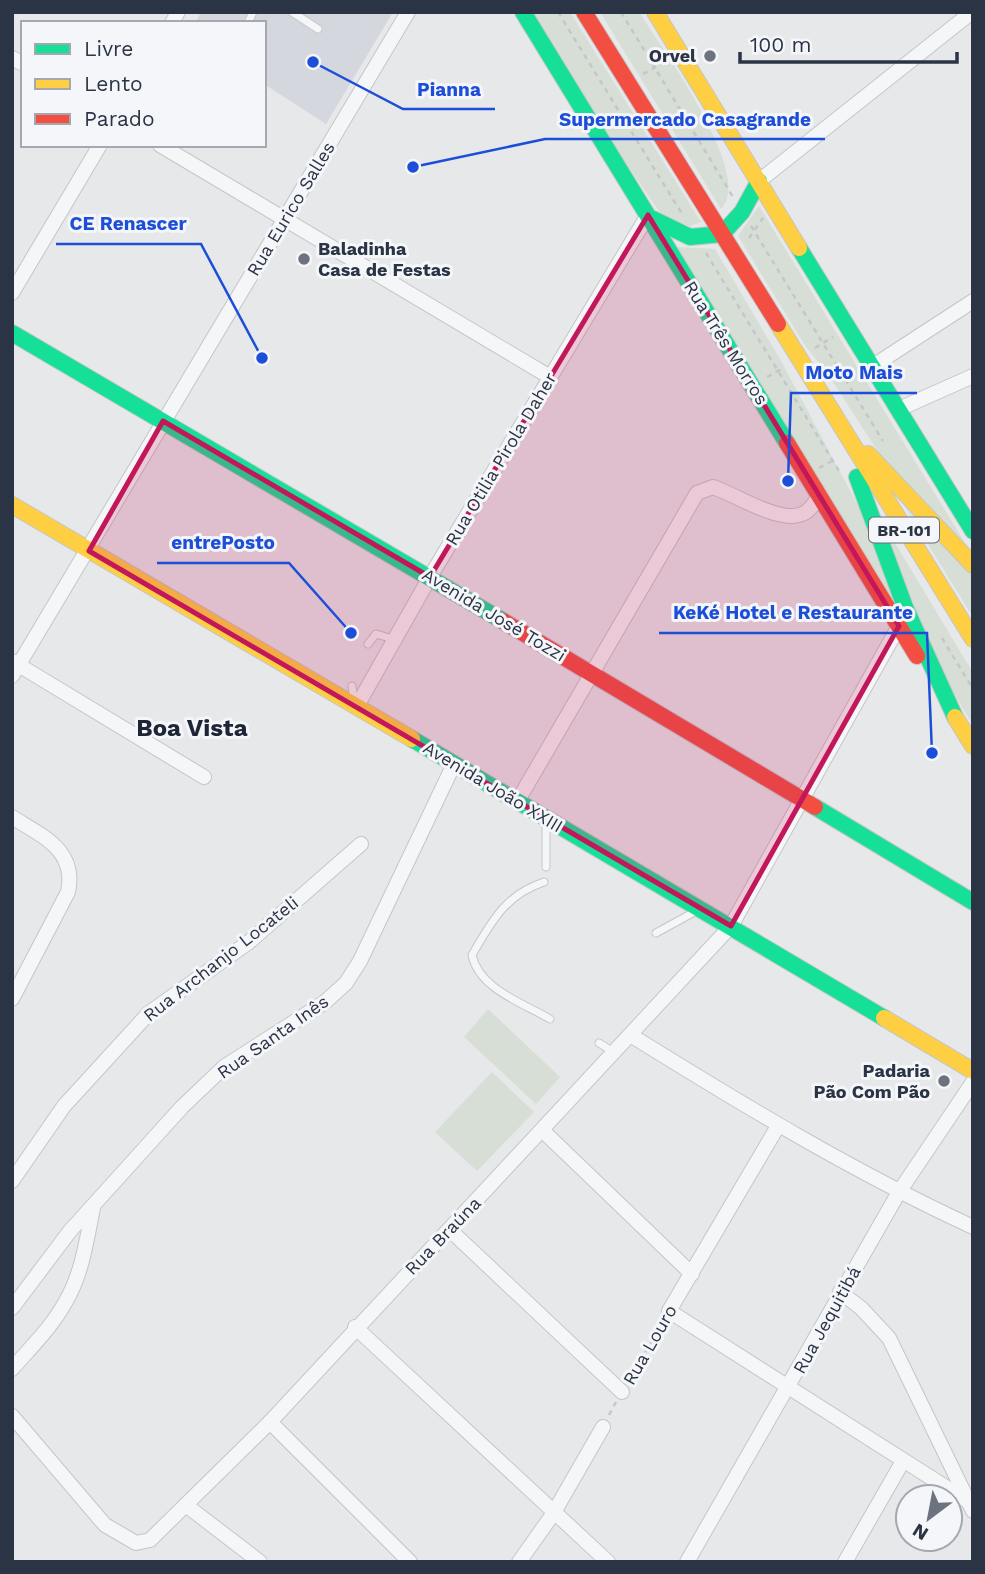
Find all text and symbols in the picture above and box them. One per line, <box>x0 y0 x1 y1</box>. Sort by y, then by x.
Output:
legend <box>21 21 266 147</box>
scale bar <box>740 21 957 65</box>
text: 100 m <box>750 32 812 57</box>
text: Livre <box>84 36 133 61</box>
place label: Orvel <box>649 45 696 66</box>
marker: Orvel <box>702 48 718 64</box>
callout: Pianna <box>403 69 495 109</box>
text: Lento <box>84 71 143 96</box>
text: Pianna <box>417 78 481 101</box>
callout: Supermercado Casagrande <box>545 99 825 139</box>
text: Parado <box>84 106 155 131</box>
text: Supermercado Casagrande <box>559 108 811 131</box>
street label: Rua Eurico Salles <box>242 138 339 280</box>
callout: CE Renascer <box>56 204 201 244</box>
text: CE Renascer <box>69 212 187 235</box>
place label: Baladinha Casa de Festas <box>318 238 451 280</box>
marker: Baladinha Casa de Festas <box>296 251 312 267</box>
street label: Rua Três Morros <box>680 277 773 408</box>
callout: Moto Mais <box>791 353 917 393</box>
text: Moto Mais <box>805 361 903 384</box>
street label: Rua Otilia Pirola Daher <box>441 369 561 549</box>
road number: BR-101 <box>869 517 939 542</box>
callout: entrePosto <box>157 523 289 563</box>
text: entrePosto <box>171 531 275 554</box>
street label: Avenida José Tozzi <box>419 563 570 666</box>
callout: KeKé Hotel e Restaurante <box>659 593 927 633</box>
text: KeKé Hotel e Restaurante <box>673 601 913 624</box>
district label: Boa Vista <box>136 714 248 742</box>
street label: Avenida João XXIII <box>420 737 567 837</box>
street label: Rua Archanjo Locateli <box>139 892 302 1026</box>
street label: Rua Santa Inês <box>213 990 332 1083</box>
place label: Padaria Pão Com Pão <box>813 1060 931 1102</box>
marker: Padaria Pão Com Pão <box>936 1073 952 1089</box>
street label: Rua Braúna <box>400 1192 485 1279</box>
street label: Rua Jequitibá <box>788 1262 865 1377</box>
street label: Rua Louro <box>618 1301 681 1389</box>
north arrow <box>894 1483 964 1553</box>
text: N <box>908 1519 932 1545</box>

